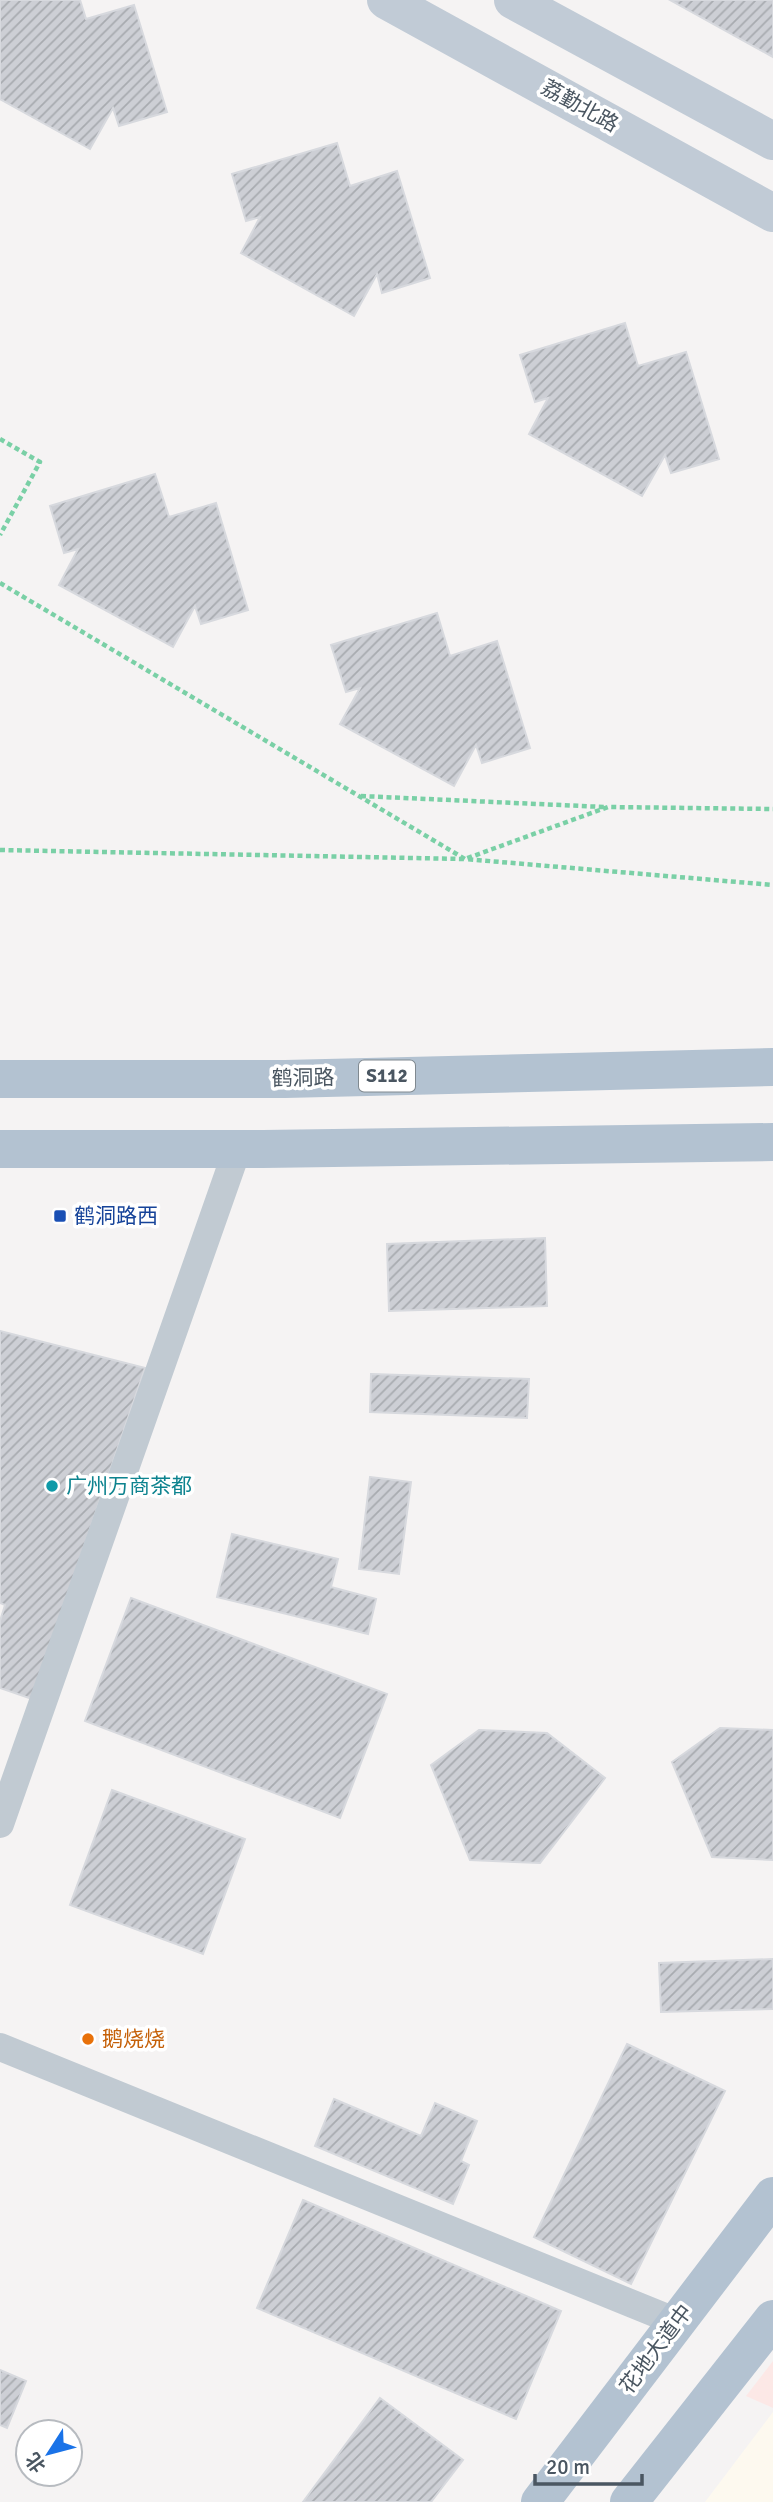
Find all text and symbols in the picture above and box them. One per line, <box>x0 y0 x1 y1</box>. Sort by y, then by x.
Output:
street label: 荔勤北路 <box>537 74 623 138</box>
road number: S112 <box>359 1060 415 1092</box>
street label: 鹤洞路 <box>271 1064 335 1092</box>
place label: 鹤洞路西 <box>74 1203 158 1229</box>
marker: 鹤洞路西 <box>52 1208 68 1224</box>
place label: 广州万商茶都 <box>66 1473 192 1499</box>
marker: 广州万商茶都 <box>44 1478 60 1494</box>
place label: 鹅烧烧 <box>102 2026 165 2052</box>
marker: 鹅烧烧 <box>80 2031 96 2047</box>
street label: 花地大道中 <box>614 2299 698 2399</box>
north arrow <box>14 2418 84 2488</box>
scale bar <box>535 2442 642 2486</box>
text: 北 <box>21 2448 51 2477</box>
text: 20 m <box>546 2454 590 2480</box>

